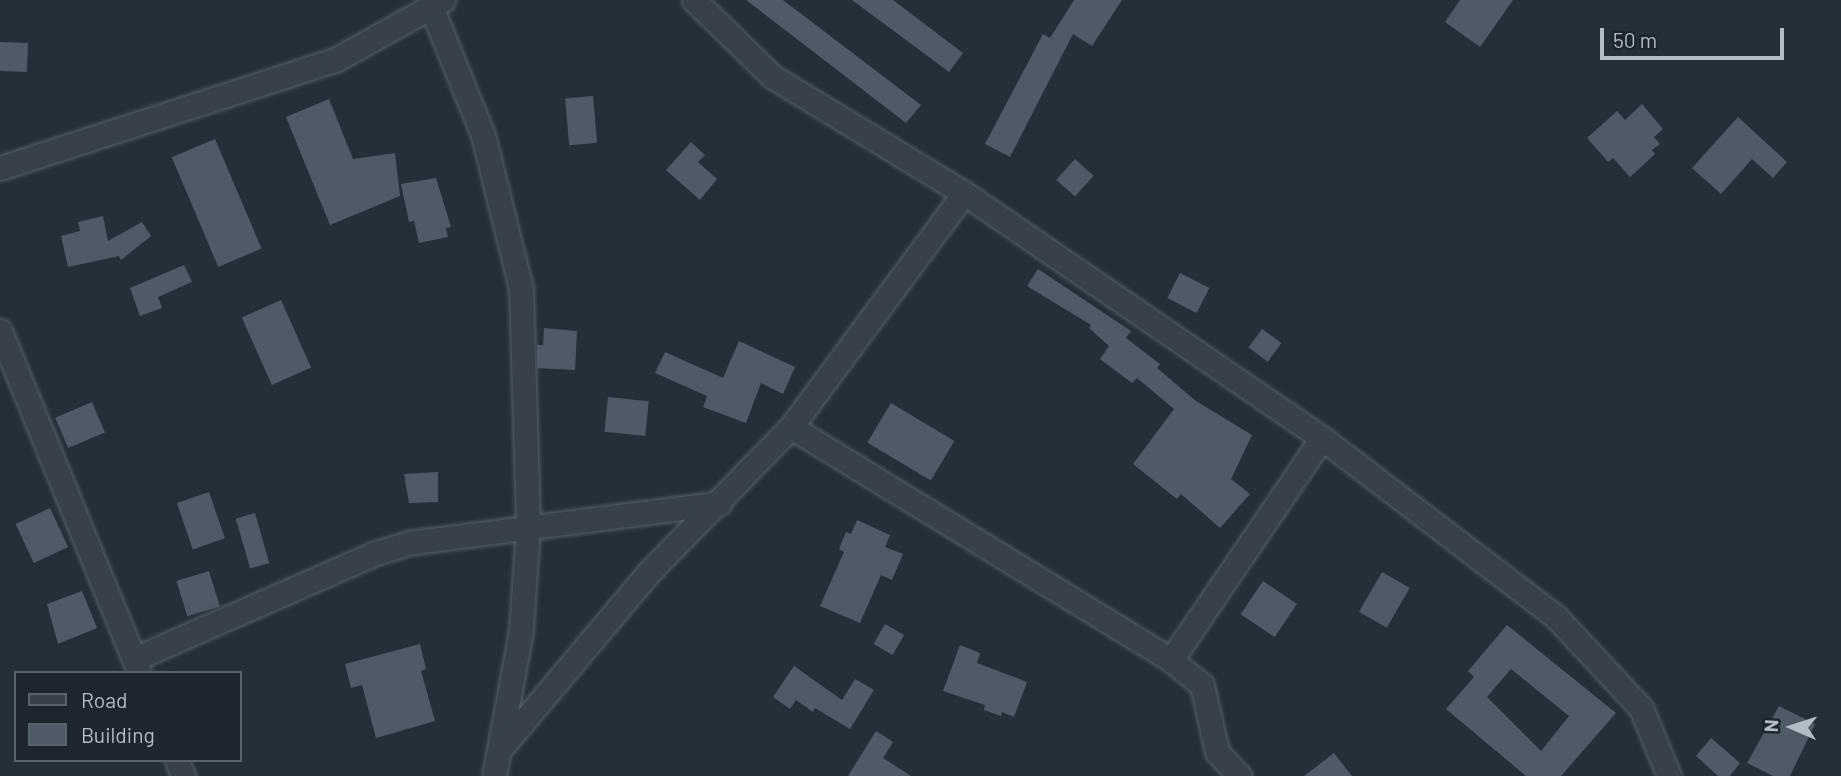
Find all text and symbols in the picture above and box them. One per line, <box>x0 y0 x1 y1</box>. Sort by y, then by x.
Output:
scale bar <box>1603 14 1787 58</box>
text: 50 m <box>1613 27 1657 52</box>
legend <box>14 671 242 762</box>
text: Road <box>81 687 127 712</box>
north arrow <box>1757 692 1827 762</box>
text: N <box>1759 719 1782 733</box>
text: Building <box>81 722 155 747</box>

